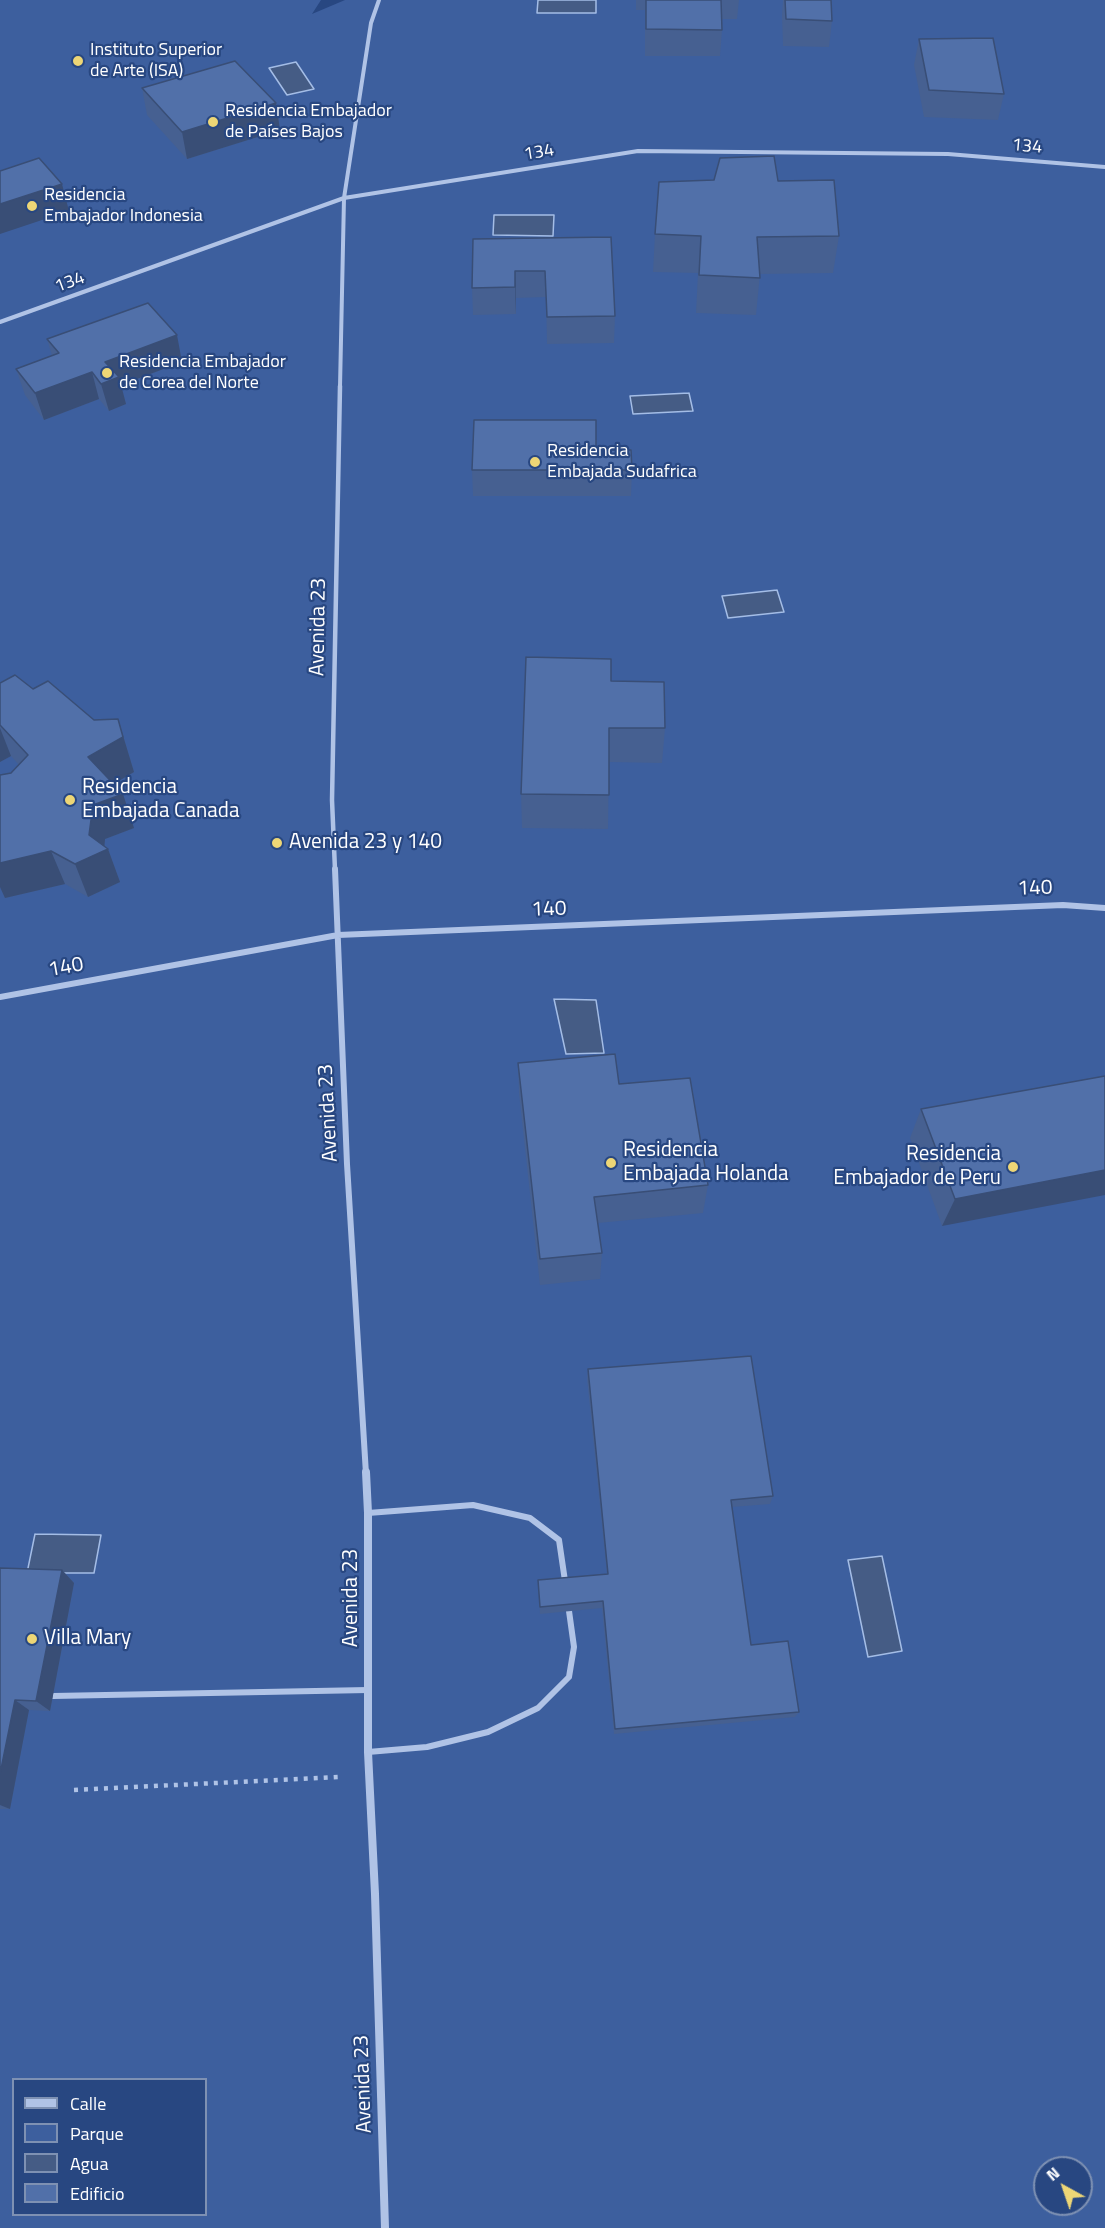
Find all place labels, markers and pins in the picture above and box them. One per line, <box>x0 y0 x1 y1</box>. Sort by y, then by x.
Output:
place label: Instituto Superior de Arte (ISA) <box>90 40 222 82</box>
marker: Instituto Superior de Arte (ISA) <box>71 54 85 68</box>
place label: Residencia Embajador de Países Bajos <box>225 101 392 144</box>
marker: Residencia Embajador de Países Bajos <box>206 115 220 129</box>
place label: Residencia Embajador Indonesia <box>44 185 203 228</box>
marker: Residencia Embajador Indonesia <box>25 199 39 213</box>
place label: Residencia Embajador de Corea del Norte <box>119 352 286 394</box>
marker: Residencia Embajador de Corea del Norte <box>100 366 114 380</box>
place label: Residencia Embajada Sudafrica <box>547 441 697 484</box>
marker: Residencia Embajada Sudafrica <box>528 455 542 469</box>
place label: Residencia Embajada Canada <box>82 775 239 825</box>
marker: Residencia Embajada Canada <box>63 793 77 807</box>
place label: Avenida 23 y 140 <box>289 830 442 856</box>
marker: Avenida 23 y 140 <box>270 836 284 850</box>
place label: Residencia Embajada Holanda <box>623 1138 789 1188</box>
place label: Residencia Embajador de Peru <box>833 1142 1001 1192</box>
marker: Residencia Embajada Holanda <box>604 1156 618 1170</box>
marker: Residencia Embajador de Peru <box>1006 1160 1020 1174</box>
place label: Villa Mary <box>44 1626 131 1652</box>
marker: Villa Mary <box>25 1632 39 1646</box>

